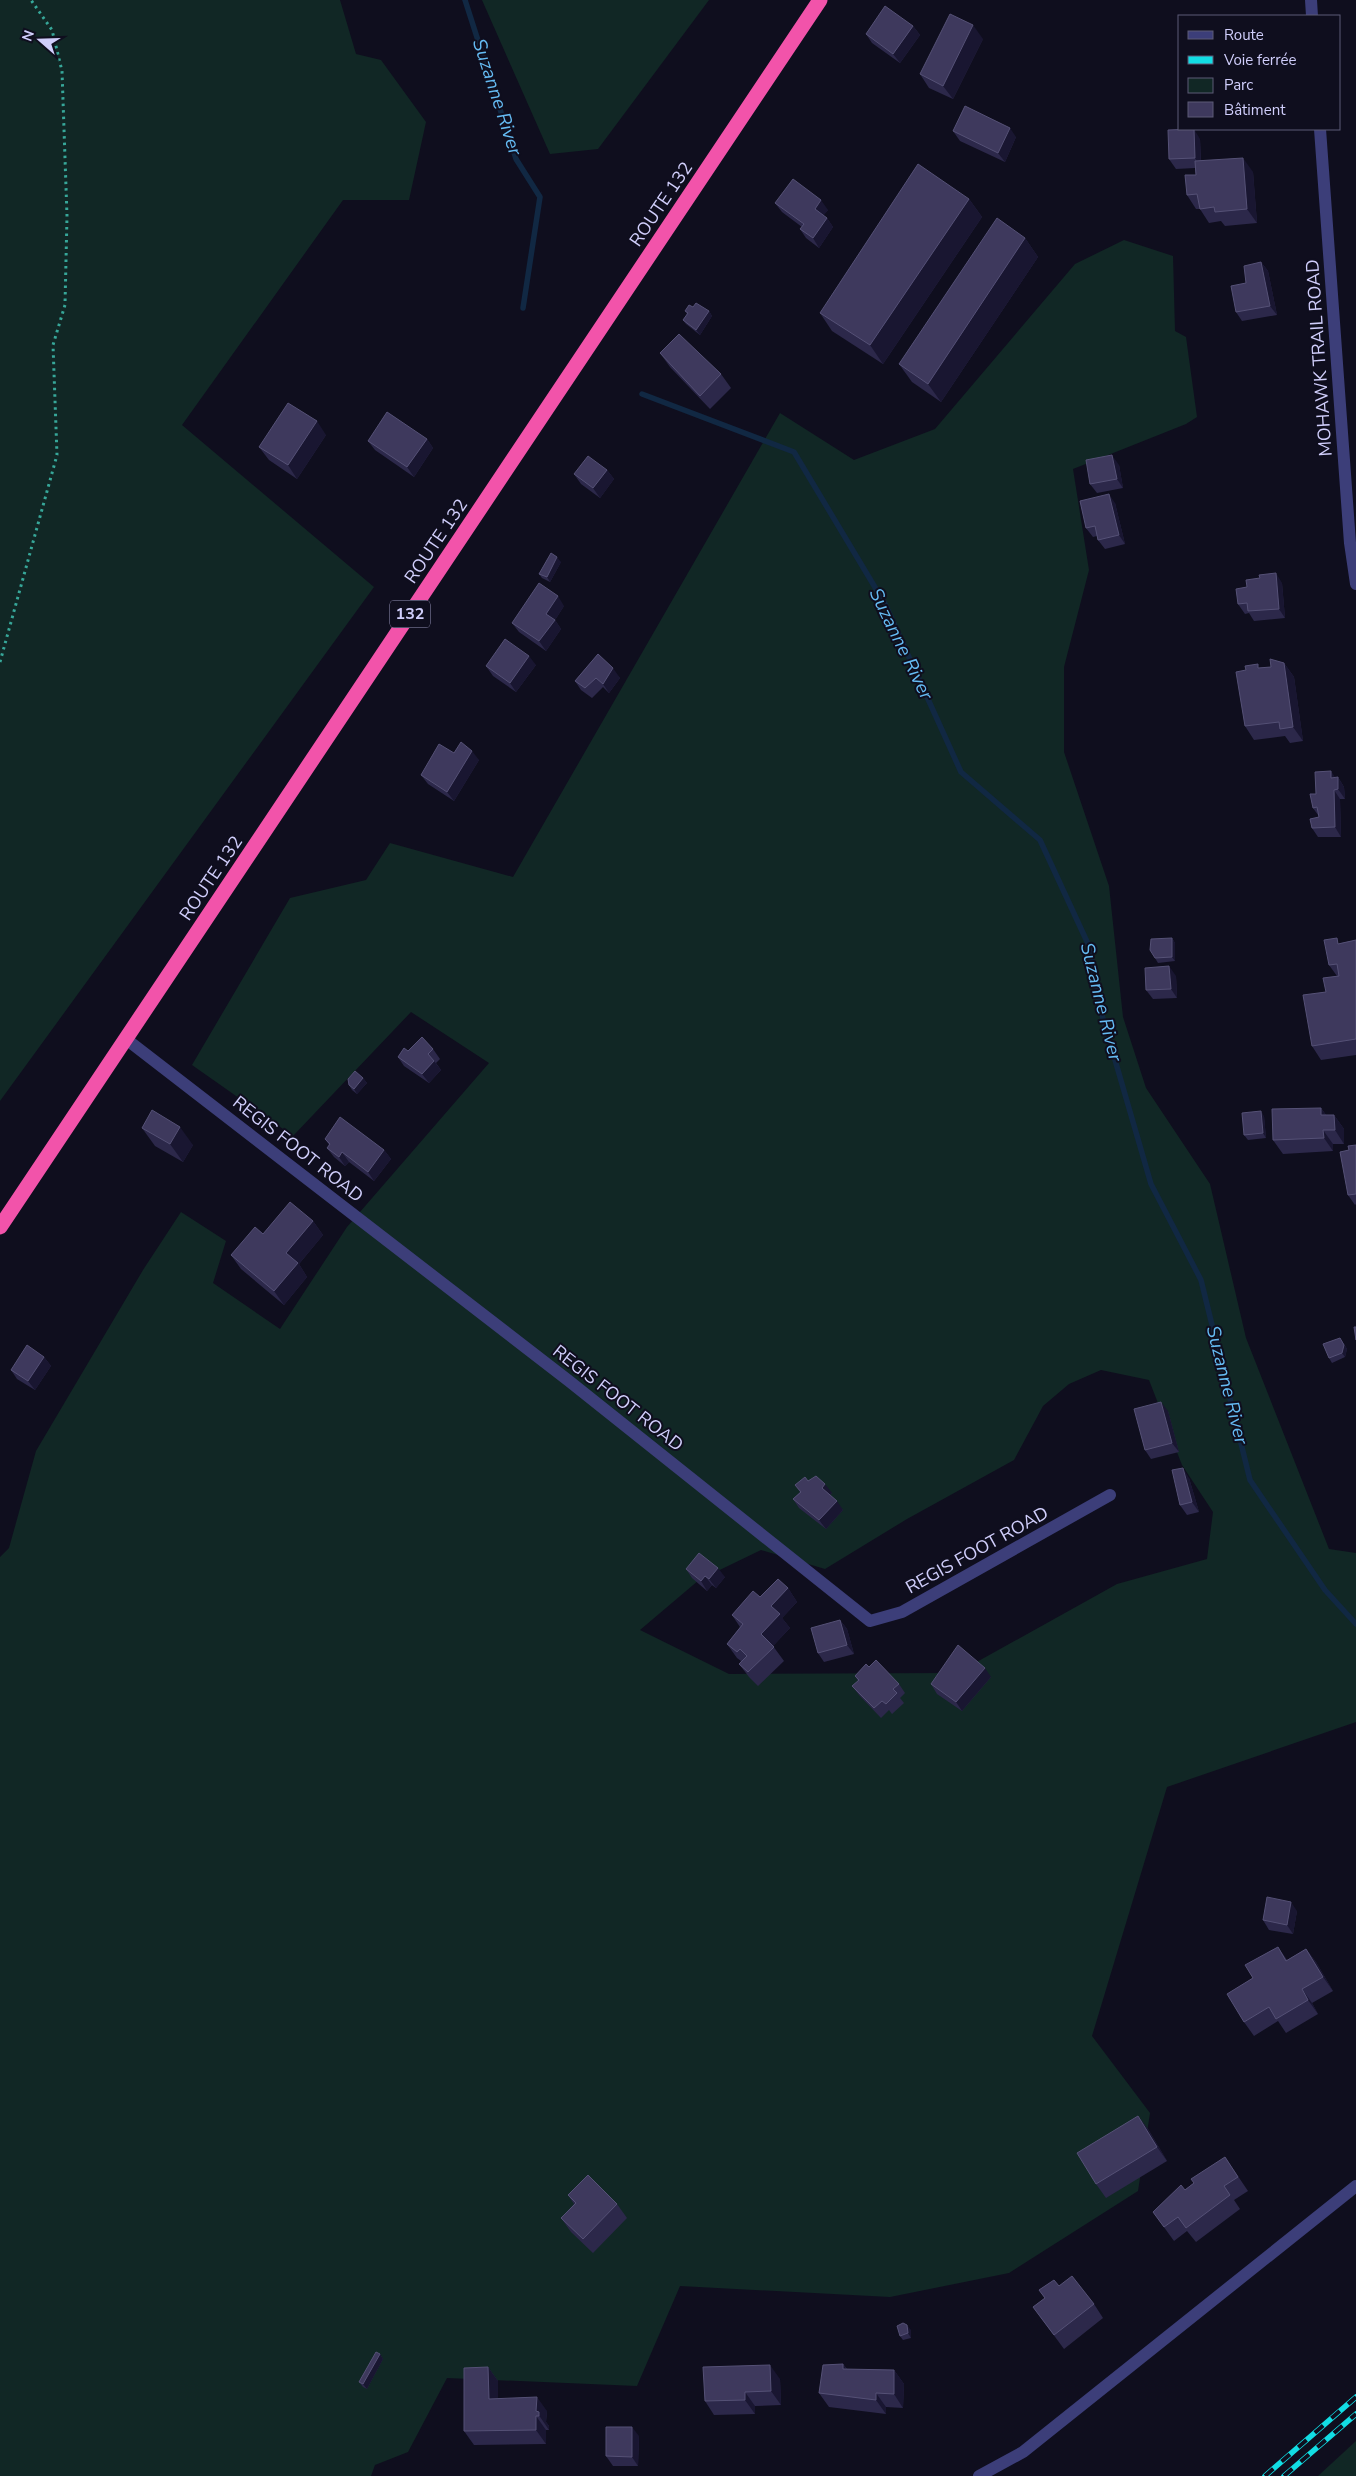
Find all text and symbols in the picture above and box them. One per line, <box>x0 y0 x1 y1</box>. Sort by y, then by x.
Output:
north arrow <box>15 15 65 65</box>
legend <box>1178 15 1341 130</box>
text: Route <box>1224 25 1264 45</box>
text: N <box>18 28 39 44</box>
water label: Suzanne River <box>466 35 528 160</box>
text: Voie ferrée <box>1223 50 1296 70</box>
text: Parc <box>1224 75 1253 95</box>
text: Bâtiment <box>1224 100 1286 120</box>
street label: ROUTE 132 <box>624 157 698 251</box>
street label: MOHAWK TRAIL ROAD <box>1300 259 1338 457</box>
street label: ROUTE 132 <box>399 494 473 588</box>
water label: Suzanne River <box>863 584 940 705</box>
road number: 132 <box>390 600 430 628</box>
street label: ROUTE 132 <box>174 831 248 925</box>
water label: Suzanne River <box>1074 940 1129 1065</box>
street label: REGIS FOOT ROAD <box>228 1090 368 1208</box>
water label: Suzanne River <box>1200 1323 1255 1448</box>
street label: REGIS FOOT ROAD <box>548 1339 688 1457</box>
street label: REGIS FOOT ROAD <box>901 1501 1053 1599</box>

